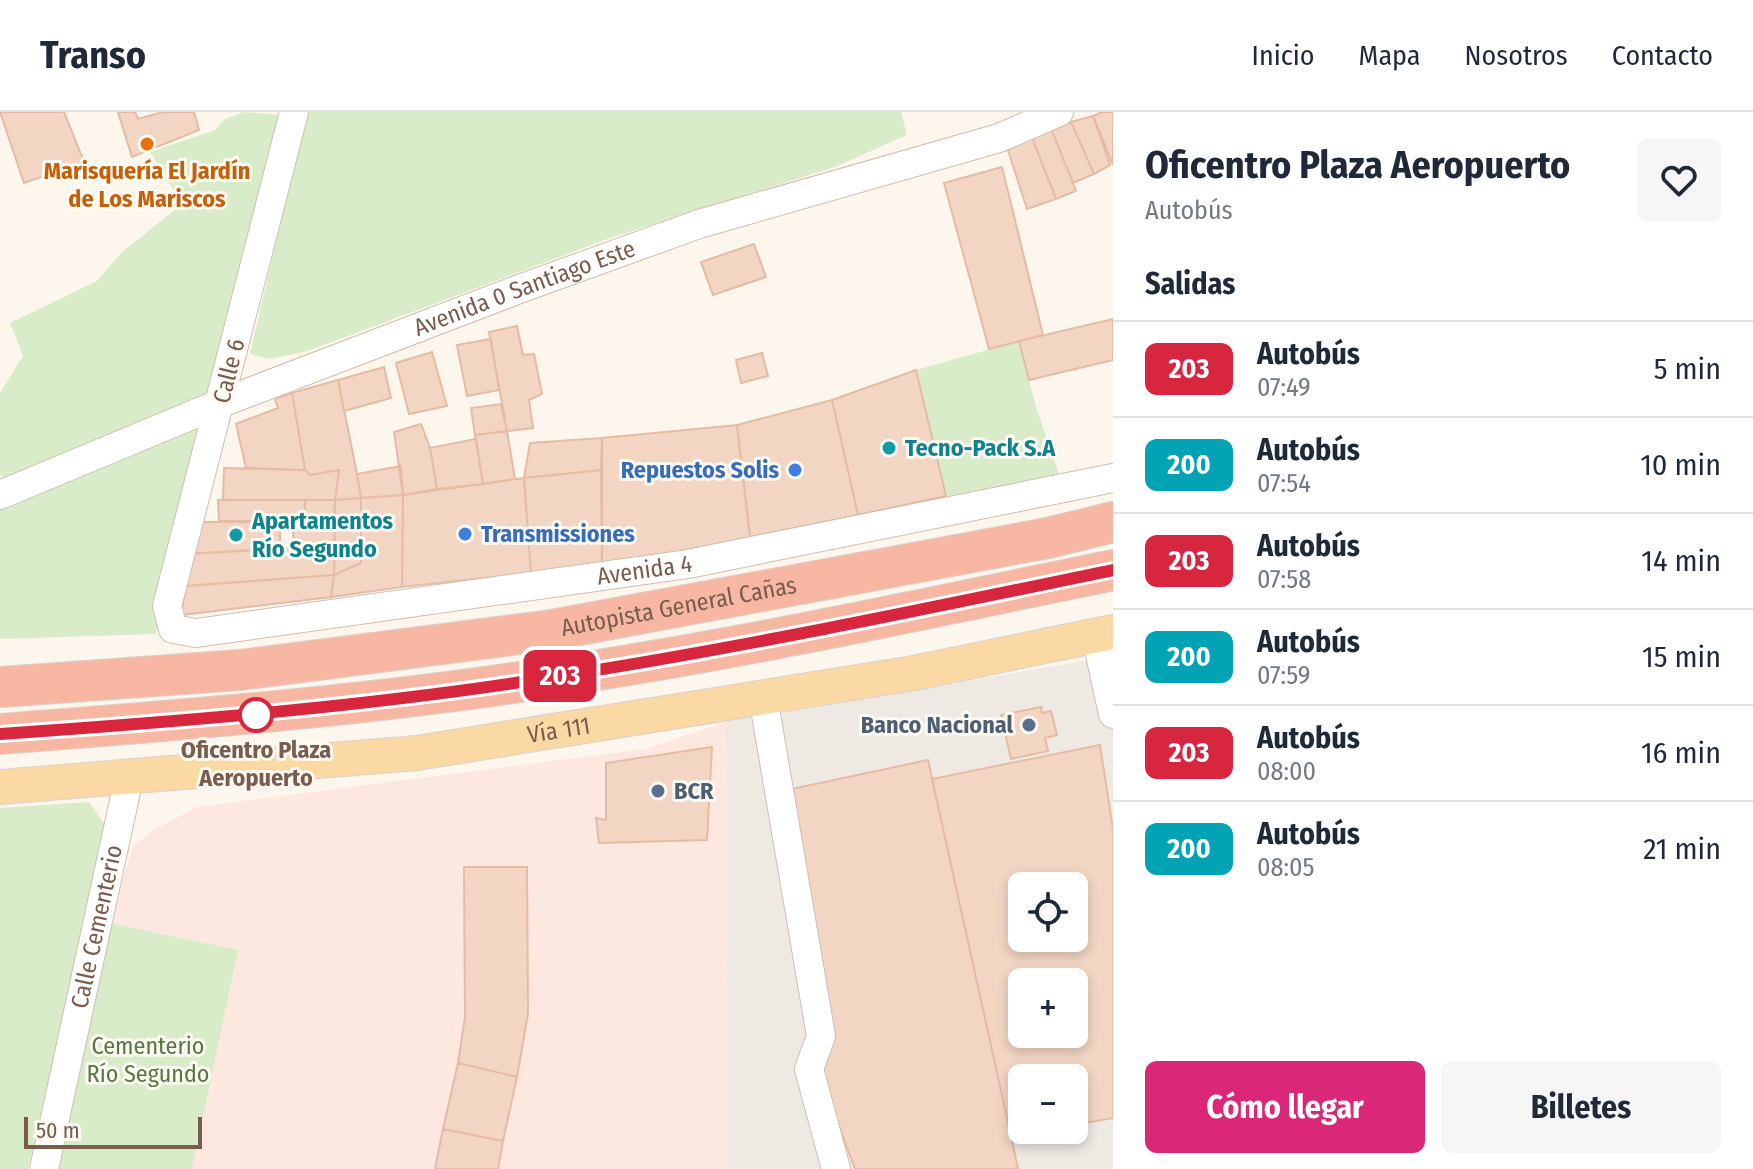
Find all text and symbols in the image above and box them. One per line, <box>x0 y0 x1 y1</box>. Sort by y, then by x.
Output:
text: Transo <box>40 32 146 78</box>
text: Inicio <box>1252 39 1314 72</box>
text: Mapa <box>1358 39 1420 72</box>
text: Nosotros <box>1464 39 1568 72</box>
text: Contacto <box>1612 39 1713 72</box>
marker: Marisquería El Jardín de Los Mariscos <box>138 135 156 153</box>
button: heart <box>1637 138 1721 222</box>
text: Oficentro Plaza Aeropuerto <box>1145 142 1570 188</box>
place label: Marisquería El Jardín de Los Mariscos <box>44 157 250 213</box>
text: Autobús <box>1145 195 1233 226</box>
street label: Avenida 0 Santiago Este <box>410 234 639 342</box>
text: Salidas <box>1145 266 1235 302</box>
street label: Calle 6 <box>208 336 250 406</box>
text: Autobús <box>1257 336 1360 372</box>
text: 5 min <box>1654 351 1721 387</box>
text: 203 <box>1168 352 1210 385</box>
text: 07:49 <box>1257 372 1311 403</box>
text: Autobús <box>1257 432 1360 468</box>
place label: Tecno-Pack S.A <box>905 434 1056 462</box>
marker: Tecno-Pack S.A <box>880 439 898 457</box>
text: 10 min <box>1640 447 1721 483</box>
text: 200 <box>1167 448 1211 481</box>
place label: Repuestos Solis <box>621 456 779 484</box>
marker: Repuestos Solis <box>786 461 804 479</box>
text: 07:54 <box>1257 468 1311 499</box>
place label: Apartamentos Río Segundo <box>251 507 394 563</box>
place label: Transmissiones <box>481 520 635 548</box>
marker: Transmissiones <box>456 525 474 543</box>
marker: Apartamentos Río Segundo <box>227 526 245 544</box>
text: Autobús <box>1257 528 1360 564</box>
text: 14 min <box>1641 543 1721 579</box>
text: 203 <box>1168 544 1210 577</box>
street label: Avenida 4 <box>595 550 694 591</box>
text: 07:58 <box>1257 564 1311 595</box>
street label: Autopista General Cañas <box>559 571 799 642</box>
text: Autobús <box>1257 624 1360 660</box>
text: 15 min <box>1642 639 1721 675</box>
text: 200 <box>1167 640 1211 673</box>
line badge: 203 <box>514 650 606 702</box>
text: 203 <box>539 659 581 692</box>
text: 07:59 <box>1257 660 1310 691</box>
marker: Oficentro Plaza Aeropuerto <box>239 698 273 732</box>
street label: Vía 111 <box>525 711 592 749</box>
place label: Banco Nacional <box>861 711 1013 739</box>
marker: Banco Nacional <box>1020 716 1038 734</box>
text: Autobús <box>1257 720 1360 756</box>
text: 16 min <box>1641 735 1721 771</box>
place label: Oficentro Plaza Aeropuerto <box>181 736 331 792</box>
text: 203 <box>1168 736 1210 769</box>
text: 08:00 <box>1257 756 1316 787</box>
place label: BCR <box>674 777 714 805</box>
marker: BCR <box>649 782 667 800</box>
text: Autobús <box>1257 816 1360 852</box>
text: 21 min <box>1643 831 1721 867</box>
text: 200 <box>1167 832 1211 865</box>
street label: Calle Cementerio <box>65 842 128 1011</box>
text: 08:05 <box>1257 852 1315 883</box>
map controls <box>1008 872 1088 1144</box>
button: locate <box>1008 872 1088 952</box>
button: + <box>1008 968 1088 1048</box>
park label: Cementerio Río Segundo <box>87 1032 209 1088</box>
button: Cómo llegar <box>1145 1061 1425 1153</box>
button: Billetes <box>1441 1061 1721 1153</box>
button: − <box>1008 1064 1088 1144</box>
scale bar <box>24 1113 202 1149</box>
text: 50 m <box>36 1117 80 1144</box>

